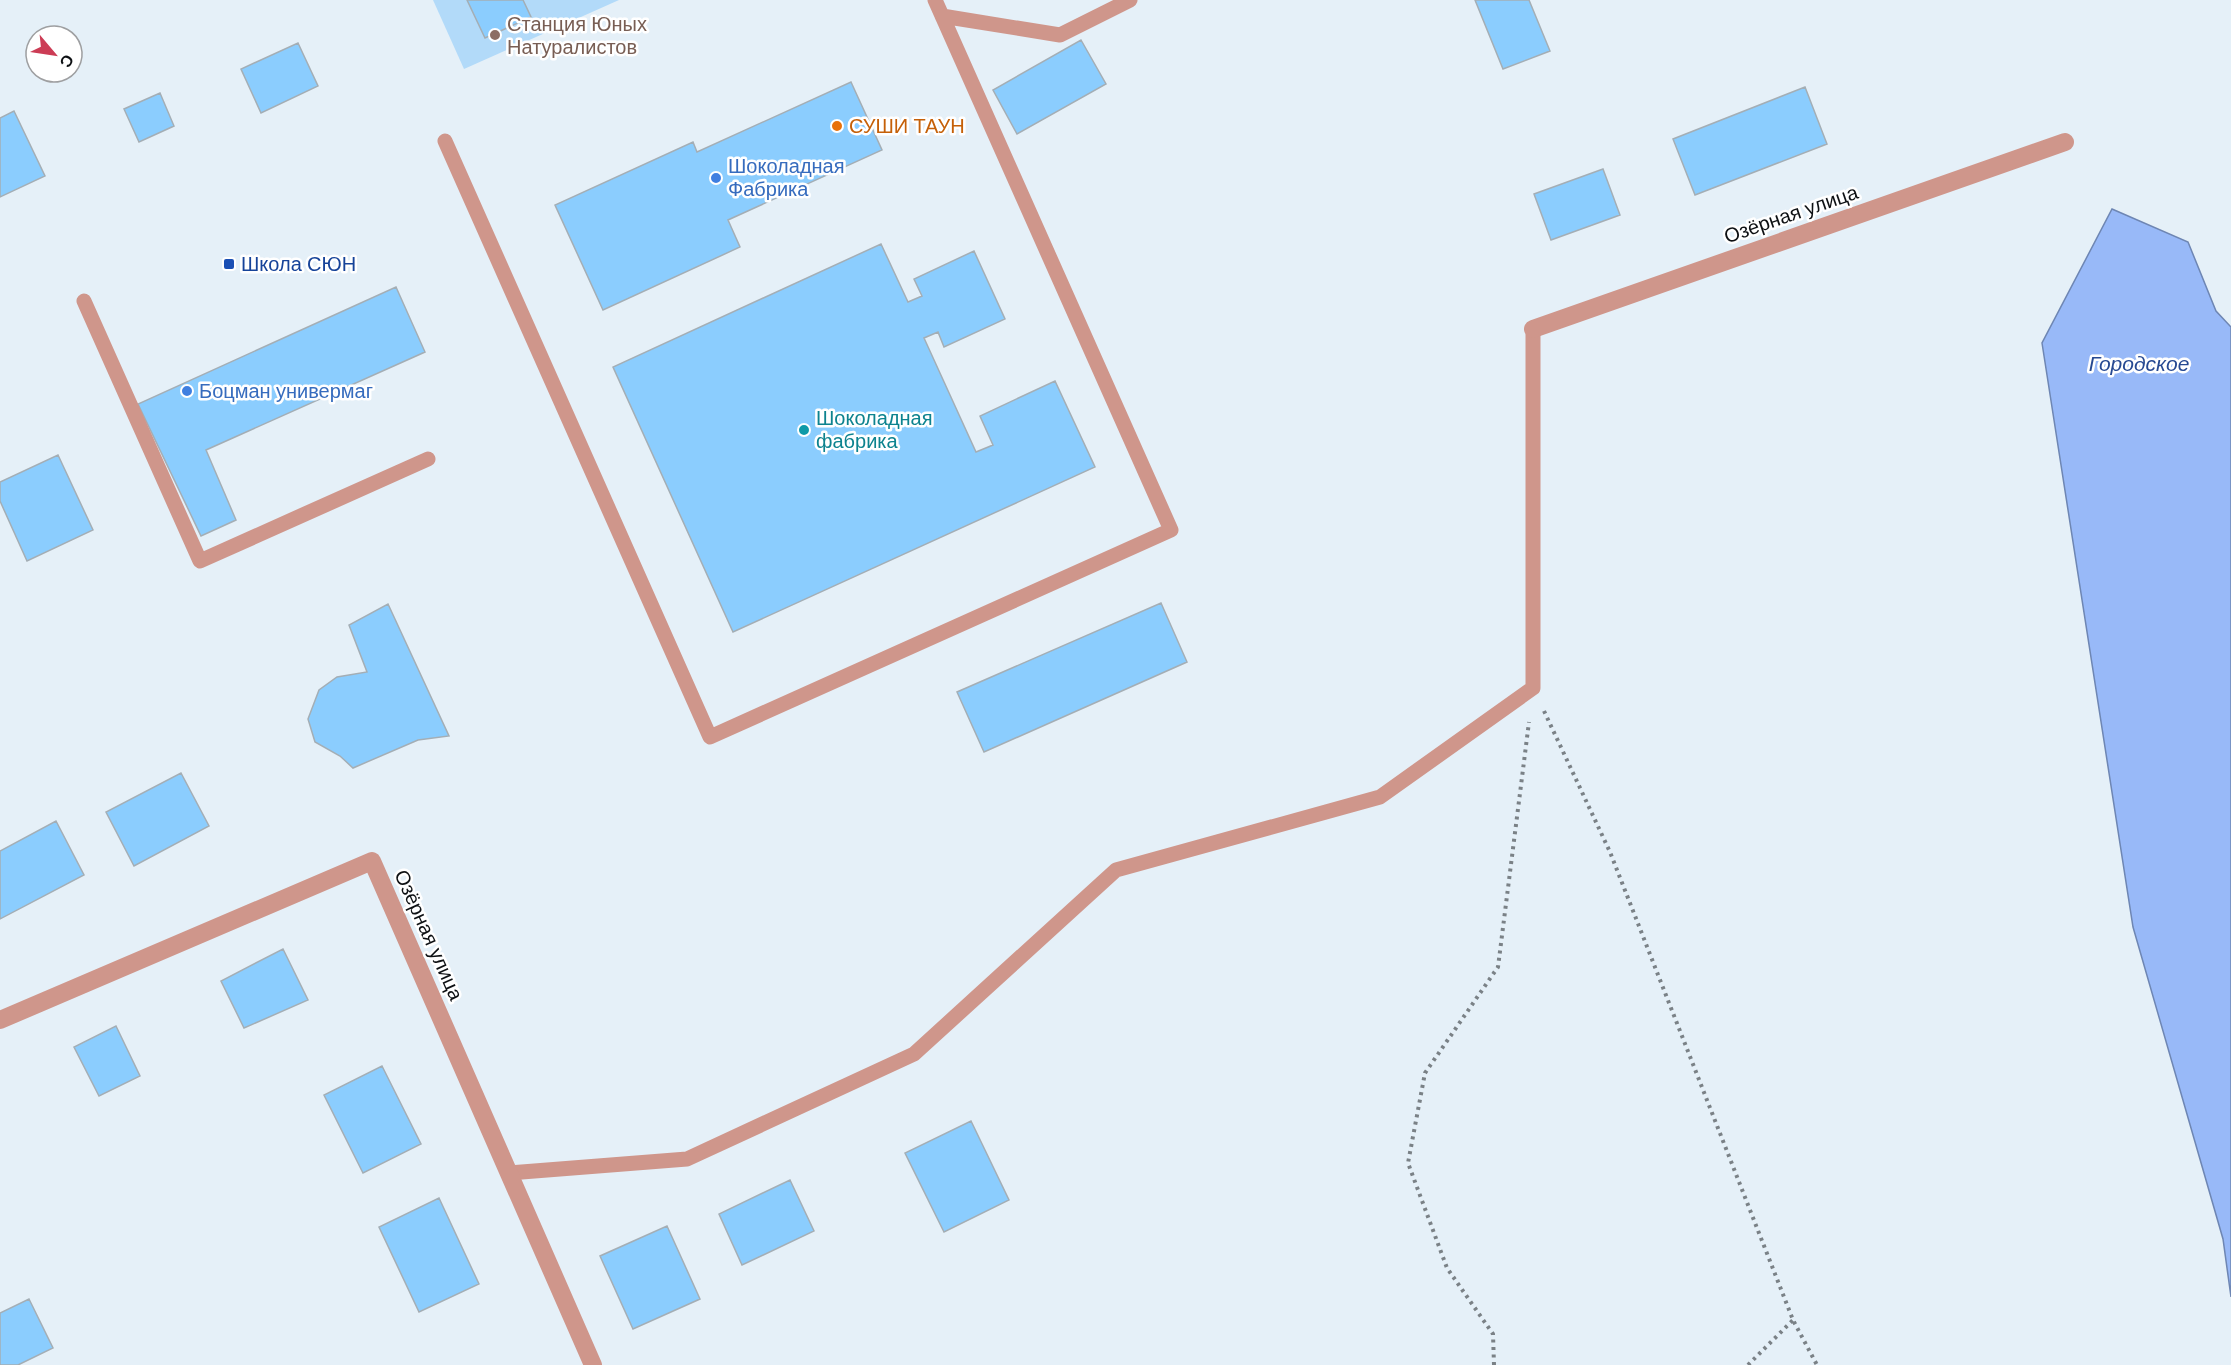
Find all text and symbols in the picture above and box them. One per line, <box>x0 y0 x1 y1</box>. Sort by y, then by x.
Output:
place label: Станция Юных Натуралистов <box>507 11 647 60</box>
north arrow <box>24 24 84 84</box>
marker: Станция Юных Натуралистов <box>488 28 502 42</box>
text: С <box>54 51 79 72</box>
place label: СУШИ ТАУН <box>849 113 965 139</box>
marker: СУШИ ТАУН <box>830 119 844 133</box>
place label: Шоколадная Фабрика <box>728 153 845 202</box>
marker: Шоколадная Фабрика <box>709 171 723 185</box>
street label: Озёрная улица <box>1720 179 1862 249</box>
place label: Школа СЮН <box>241 251 356 277</box>
marker: Школа СЮН <box>222 257 236 271</box>
water label: Городское <box>2089 350 2189 378</box>
place label: Боцман универмаг <box>199 378 373 404</box>
marker: Боцман универмаг <box>180 384 194 398</box>
place label: Шоколадная фабрика <box>816 405 933 454</box>
marker: Шоколадная фабрика <box>797 423 811 437</box>
street label: Озёрная улица <box>389 866 470 1005</box>

